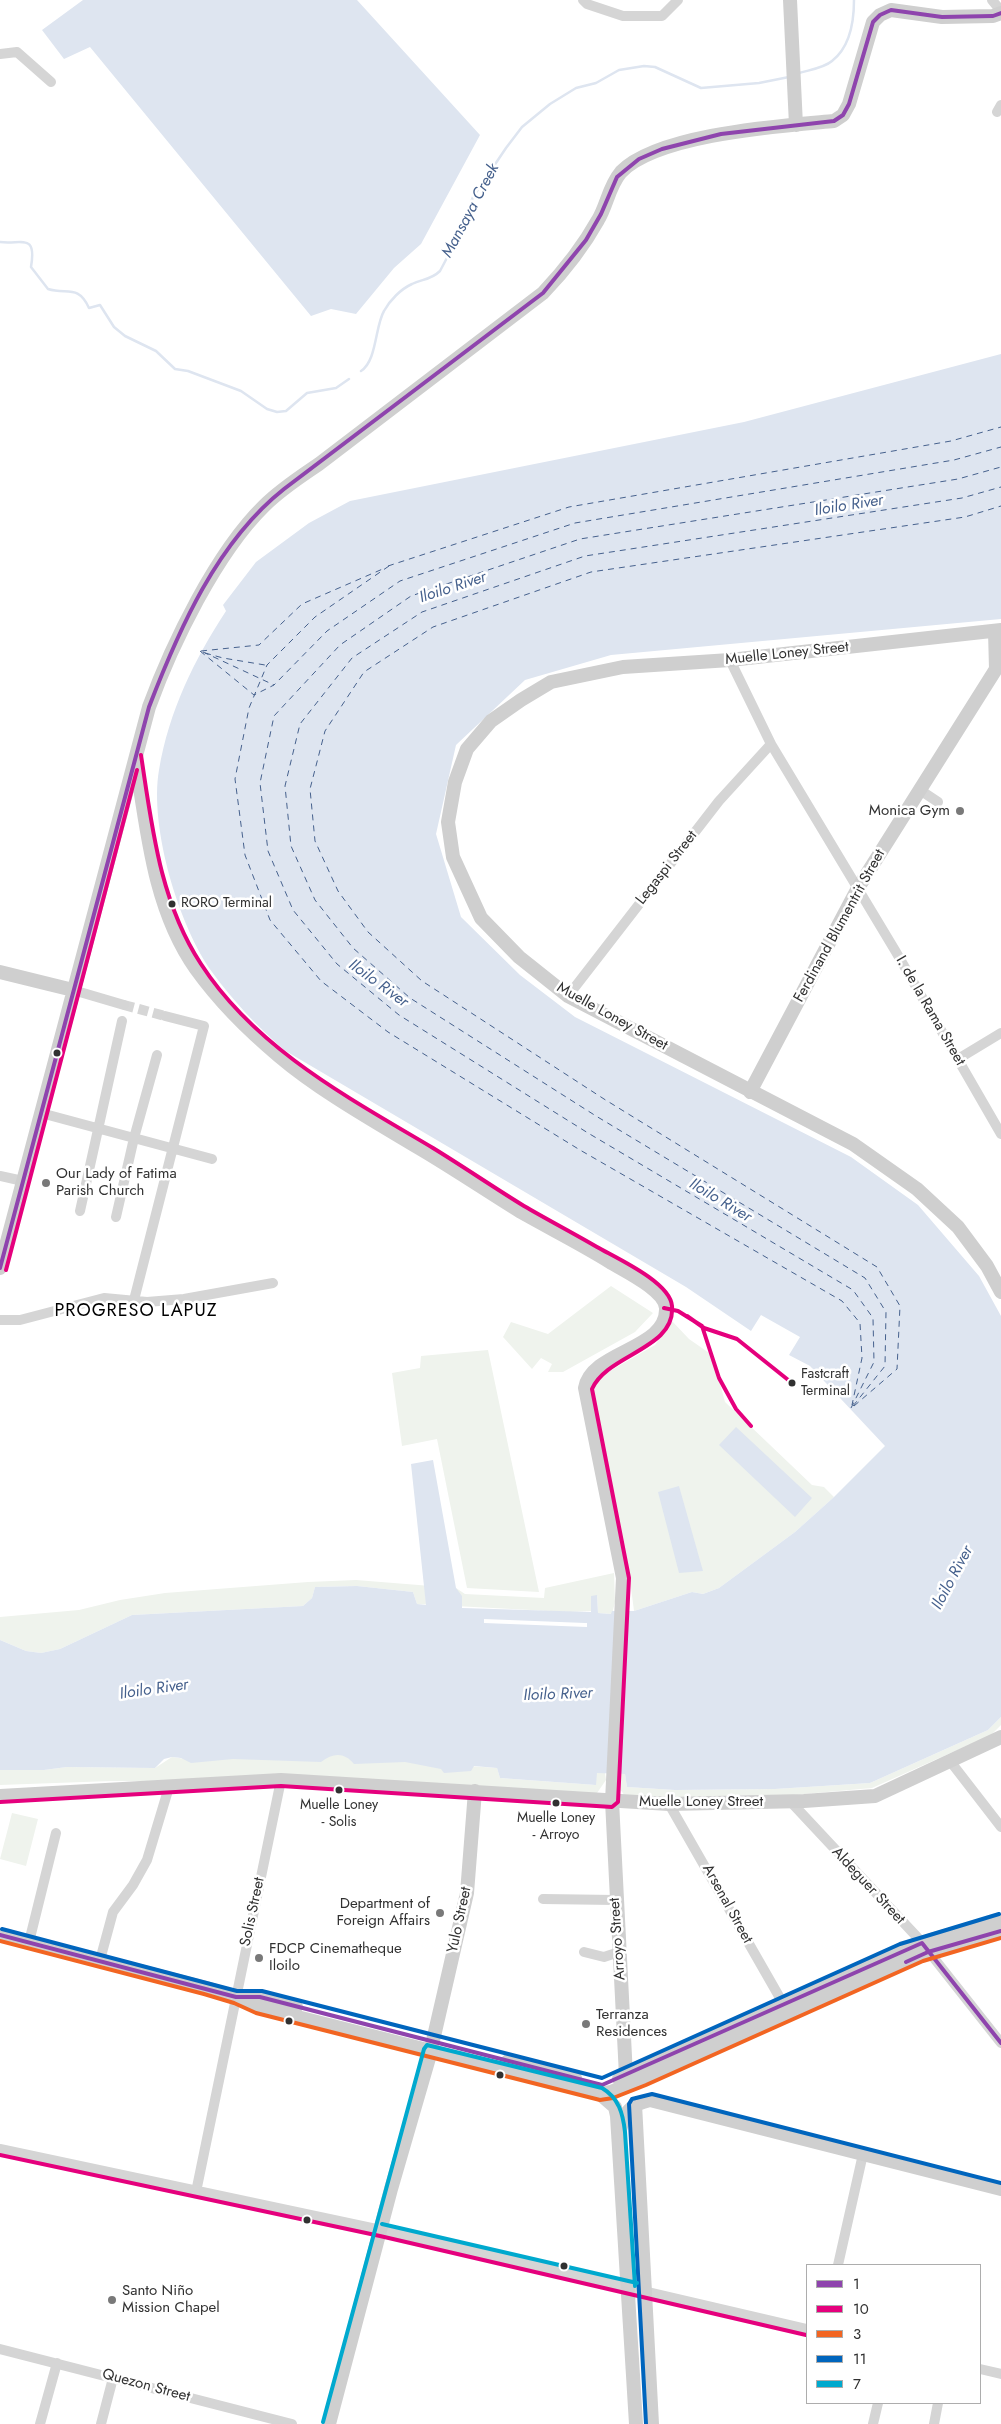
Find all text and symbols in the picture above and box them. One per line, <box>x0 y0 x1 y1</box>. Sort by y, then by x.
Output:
water label: Mansaya Creek <box>438 161 504 261</box>
water label: Iloilo River <box>813 491 885 521</box>
water label: Iloilo River <box>417 568 489 608</box>
street label: Muelle Loney Street <box>724 639 850 669</box>
place label: Monica Gym <box>869 802 950 820</box>
marker: Monica Gym <box>954 805 966 817</box>
street label: Legaspi Street <box>633 827 701 909</box>
street label: Ferdinand Blumentrit Street <box>790 846 890 1006</box>
place label: RORO Terminal <box>181 896 272 912</box>
marker: RORO Terminal <box>167 899 177 909</box>
street label: I. de la Rama Street <box>891 953 969 1069</box>
water label: Iloilo River <box>344 956 412 1012</box>
street label: Muelle Loney Street <box>553 979 671 1055</box>
unlabelled marker <box>52 1048 62 1058</box>
place label: Our Lady of Fatima Parish Church <box>56 1165 177 1200</box>
water label: Iloilo River <box>685 1175 755 1227</box>
marker: Our Lady of Fatima Parish Church <box>40 1177 52 1189</box>
district label: PROGRESO LAPUZ <box>53 1301 219 1323</box>
place label: Fastcraft Terminal <box>801 1367 850 1400</box>
marker: Fastcraft Terminal <box>787 1378 797 1388</box>
water label: Iloilo River <box>928 1543 978 1613</box>
water label: Iloilo River <box>118 1676 190 1704</box>
water label: Iloilo River <box>523 1684 593 1706</box>
marker: Muelle Loney - Solis <box>334 1785 344 1795</box>
street label: Muelle Loney Street <box>639 1793 763 1811</box>
place label: Muelle Loney - Solis <box>300 1798 378 1830</box>
marker: Muelle Loney - Arroyo <box>551 1798 561 1808</box>
place label: Muelle Loney - Arroyo <box>517 1811 595 1844</box>
street label: Aldeguer Street <box>828 1844 908 1928</box>
street label: Arsenal Street <box>698 1861 756 1947</box>
street label: Solis Street <box>237 1876 269 1948</box>
street label: Yulo Street <box>444 1885 476 1955</box>
place label: Department of Foreign Affairs <box>337 1895 430 1930</box>
street label: Arroyo Street <box>606 1897 630 1981</box>
marker: Department of Foreign Affairs <box>434 1907 446 1919</box>
place label: FDCP Cinematheque Iloilo <box>269 1940 402 1975</box>
marker: FDCP Cinematheque Iloilo <box>253 1952 265 1964</box>
place label: Terranza Residences <box>596 2006 667 2041</box>
unlabelled marker <box>284 2016 294 2026</box>
marker: Terranza Residences <box>580 2018 592 2030</box>
unlabelled marker <box>495 2070 505 2080</box>
unlabelled marker <box>302 2215 312 2225</box>
unlabelled marker <box>559 2261 569 2271</box>
legend <box>806 2264 981 2404</box>
text: 1 <box>853 2273 860 2295</box>
place label: Santo Niño Mission Chapel <box>122 2282 220 2317</box>
marker: Santo Niño Mission Chapel <box>106 2294 118 2306</box>
text: 10 <box>853 2298 869 2320</box>
text: 3 <box>853 2323 861 2345</box>
text: 11 <box>853 2348 867 2370</box>
street label: Quezon Street <box>100 2366 192 2406</box>
text: 7 <box>853 2373 861 2395</box>

